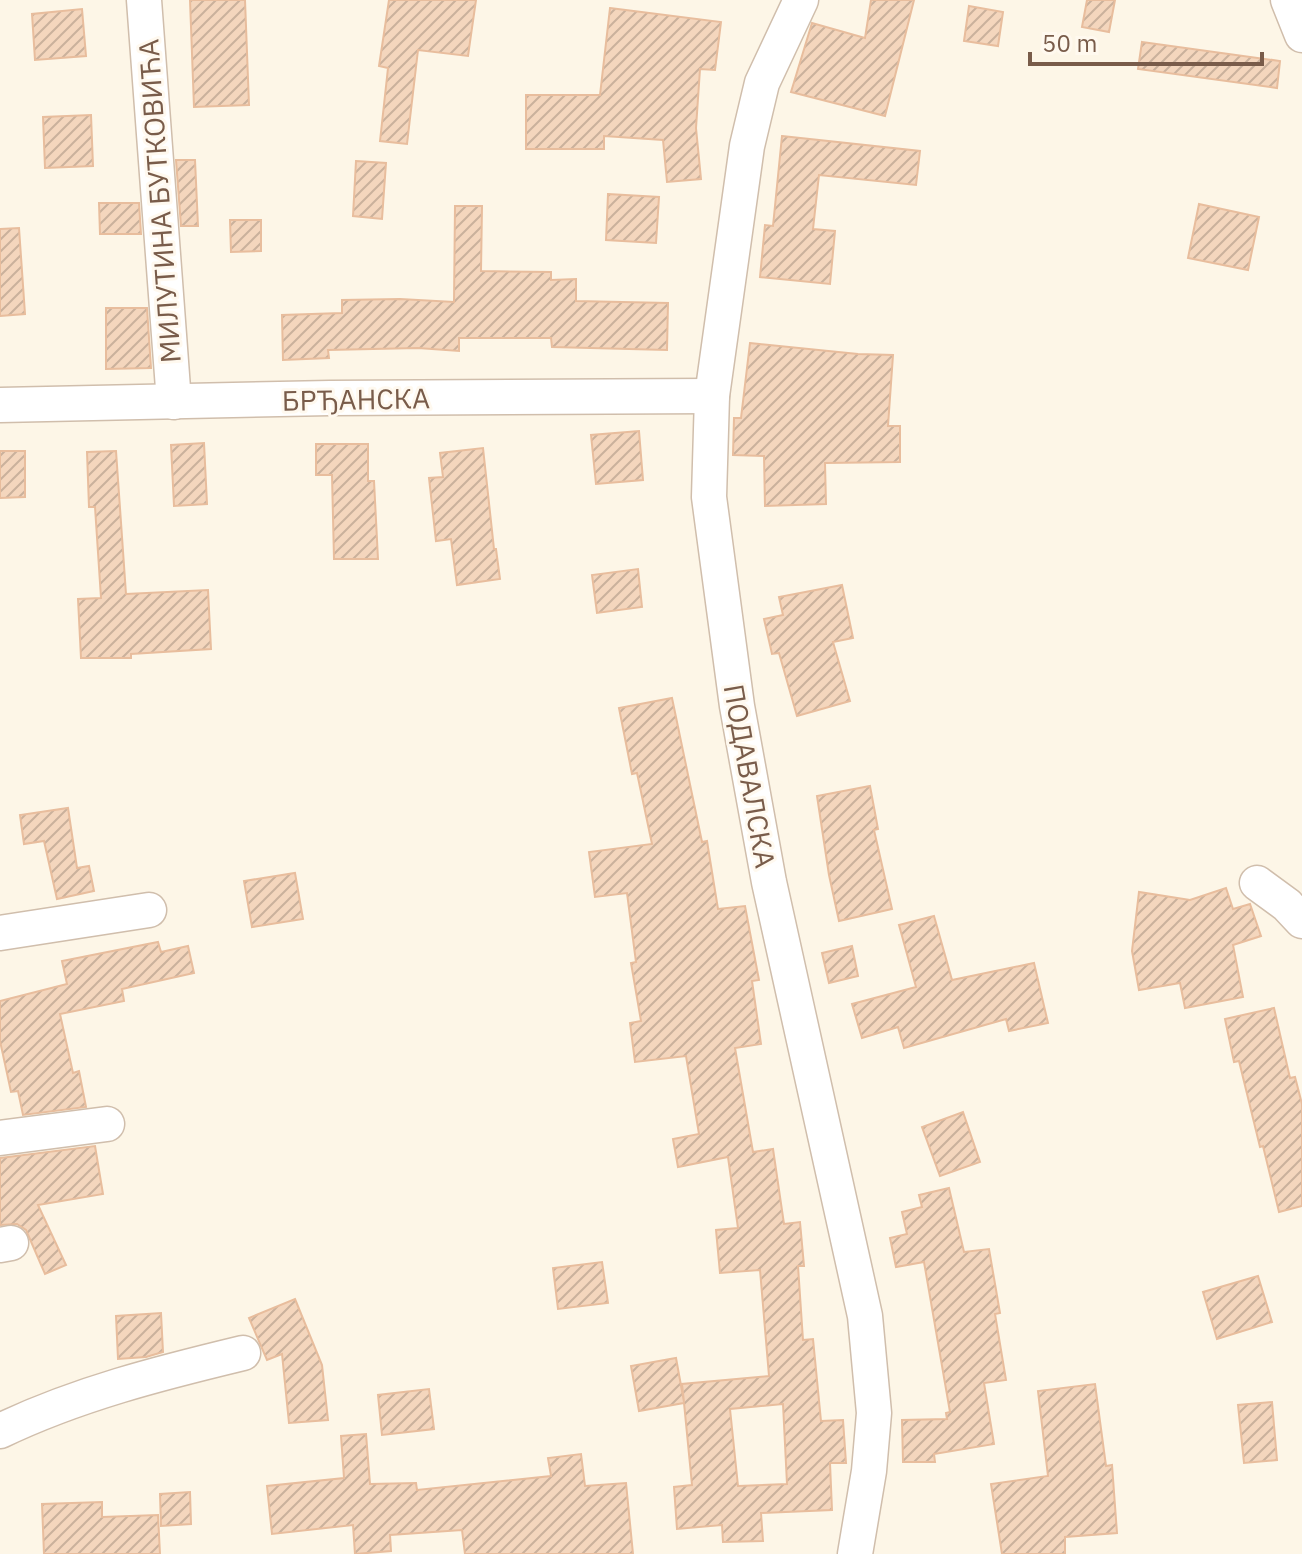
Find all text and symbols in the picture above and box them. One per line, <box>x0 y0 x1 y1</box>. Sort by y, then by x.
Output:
scale bar <box>1030 16 1262 66</box>
text: 50 m <box>1042 27 1097 59</box>
street label: МИЛУТИНА БУТКОВИЋА <box>129 38 189 364</box>
street label: БРЂАНСКА <box>282 379 431 419</box>
street label: ПОДАВАЛСКА <box>716 681 784 871</box>

